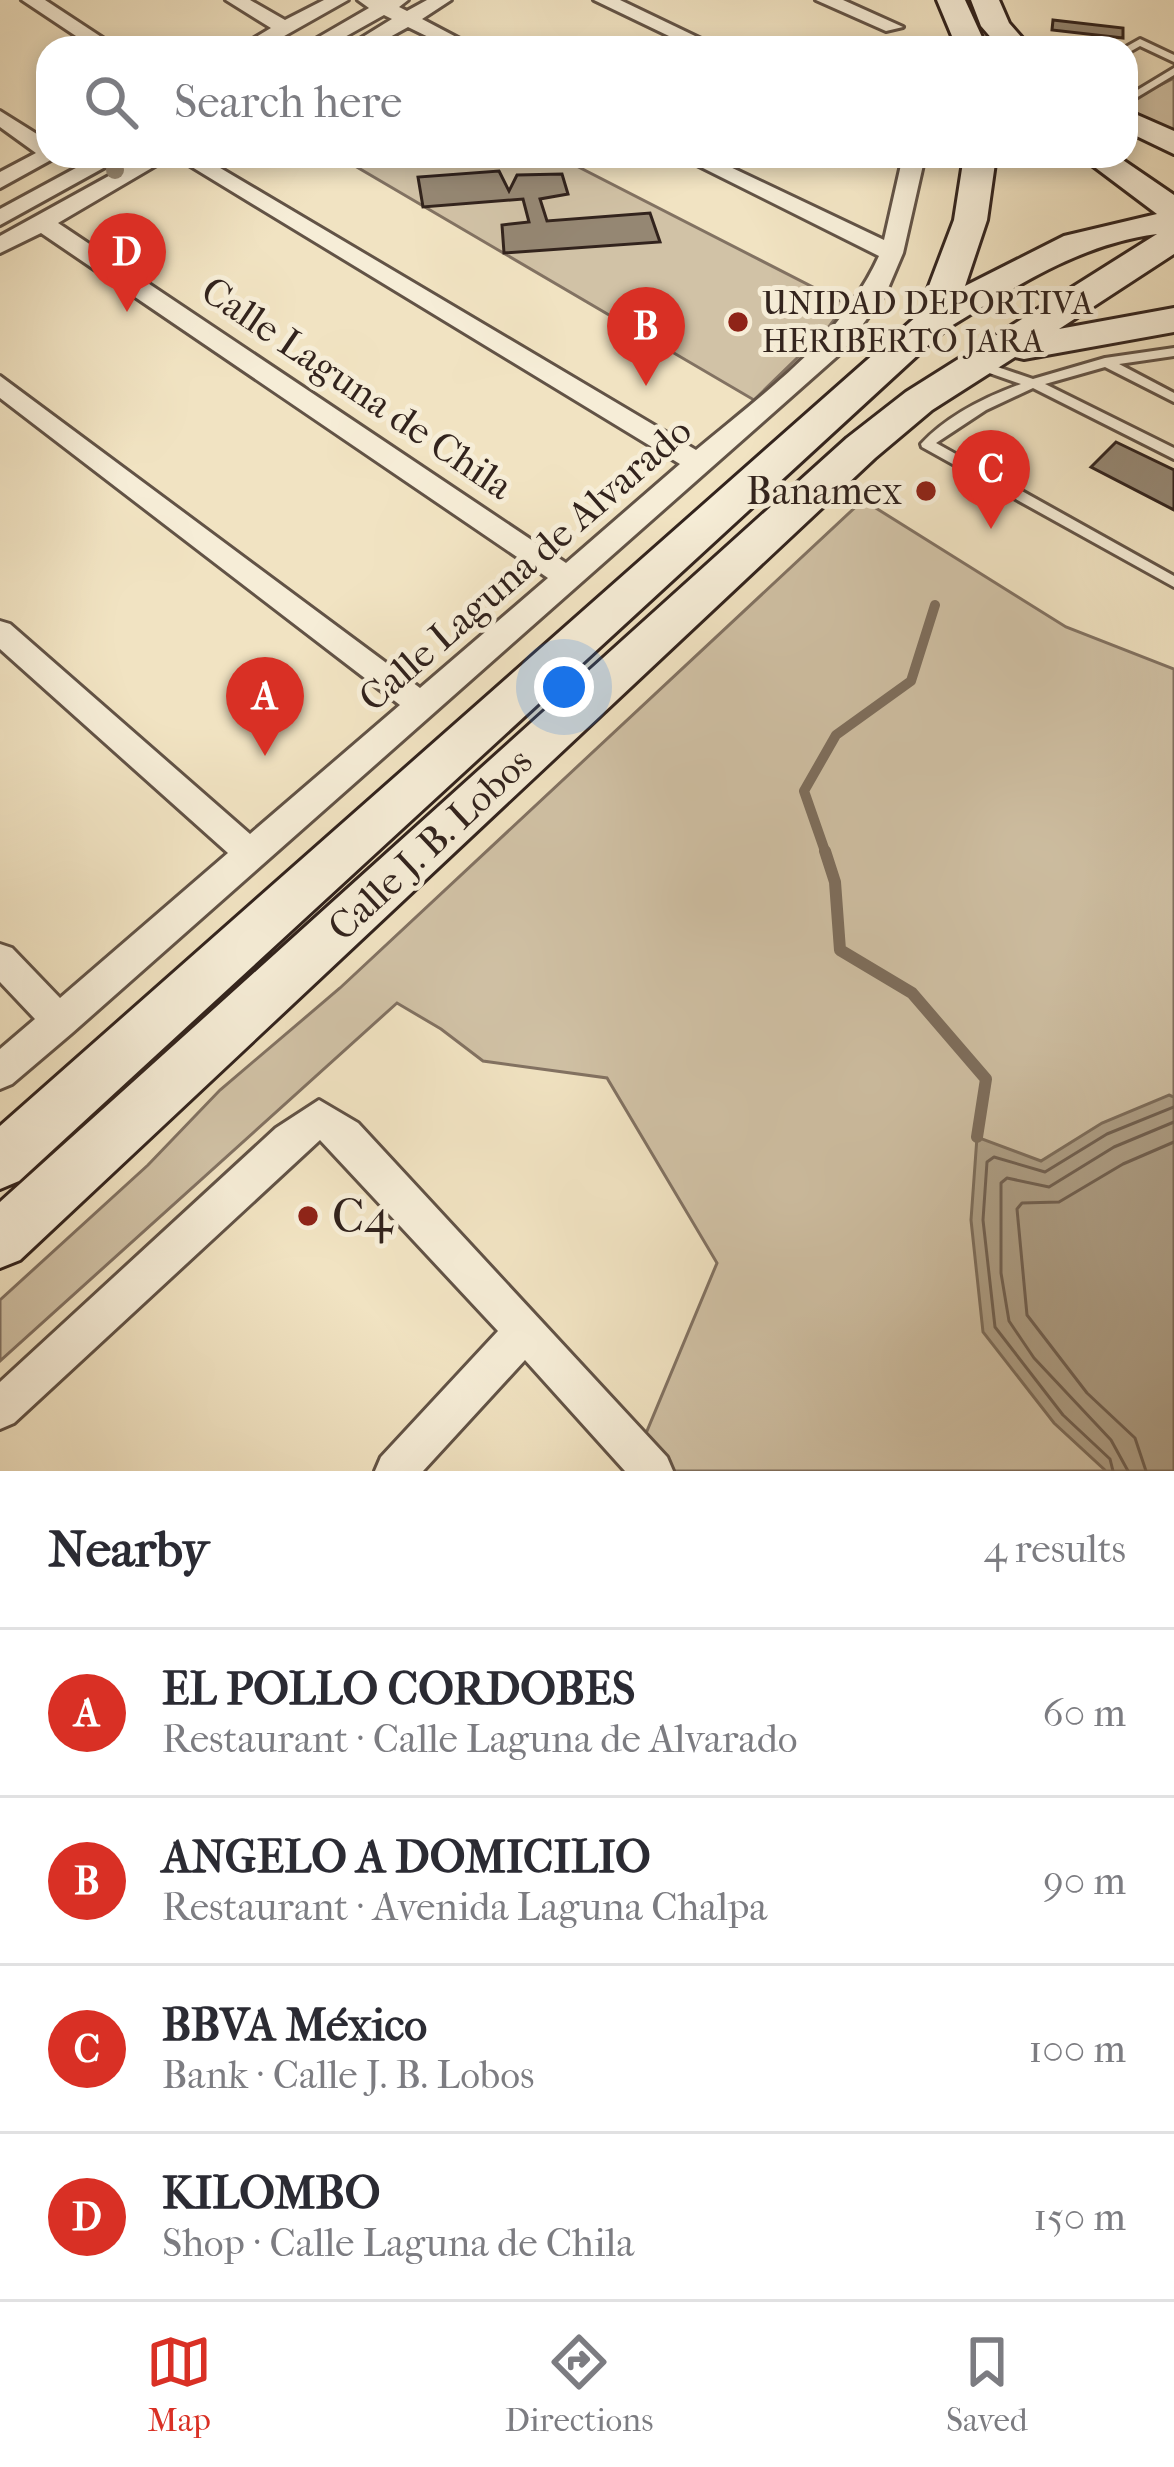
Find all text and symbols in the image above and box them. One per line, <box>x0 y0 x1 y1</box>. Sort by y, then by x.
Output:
search box <box>36 36 1138 168</box>
icon: search <box>78 69 144 135</box>
text: Search here <box>174 76 402 129</box>
pin: D <box>88 213 166 312</box>
street label: Calle Laguna de Chila <box>193 267 522 510</box>
place label: UNIDAD DEPORTIVA HERIBERTO JARA <box>762 284 1094 361</box>
pin: B <box>607 287 685 386</box>
marker: UNIDAD DEPORTIVA HERIBERTO JARA <box>725 309 751 335</box>
street label: Calle Laguna de Alvarado <box>350 407 700 721</box>
pin: C <box>952 430 1030 529</box>
place label: Banamex <box>746 468 902 514</box>
marker: Banamex <box>913 478 939 504</box>
pin: A <box>226 657 304 756</box>
your location <box>534 657 594 717</box>
street label: Calle J. B. Lobos <box>319 738 541 950</box>
place label: C4 <box>332 1188 394 1244</box>
marker: C4 <box>295 1203 321 1229</box>
text: Nearby <box>48 1519 209 1579</box>
text: 4 results <box>984 1526 1126 1572</box>
text: EL POLLO CORDOBES <box>162 1663 635 1716</box>
text: A <box>74 1690 100 1736</box>
text: 60 m <box>1043 1690 1126 1736</box>
text: Restaurant · Calle Laguna de Alvarado <box>162 1716 798 1762</box>
text: ANGELO A DOMICILIO <box>162 1831 651 1884</box>
text: B <box>74 1858 100 1904</box>
text: 90 m <box>1043 1858 1126 1904</box>
text: Restaurant · Avenida Laguna Chalpa <box>162 1884 767 1930</box>
text: BBVA México <box>162 1999 427 2052</box>
text: C <box>74 2026 100 2072</box>
text: 100 m <box>1028 2026 1126 2072</box>
text: Bank · Calle J. B. Lobos <box>162 2052 534 2098</box>
text: KILOMBO <box>162 2167 380 2220</box>
text: D <box>72 2194 102 2240</box>
text: 150 m <box>1033 2194 1126 2240</box>
text: Shop · Calle Laguna de Chila <box>162 2220 634 2266</box>
tab: Map <box>146 2329 212 2440</box>
tab: Directions <box>505 2329 653 2440</box>
tab: Saved <box>946 2329 1028 2440</box>

